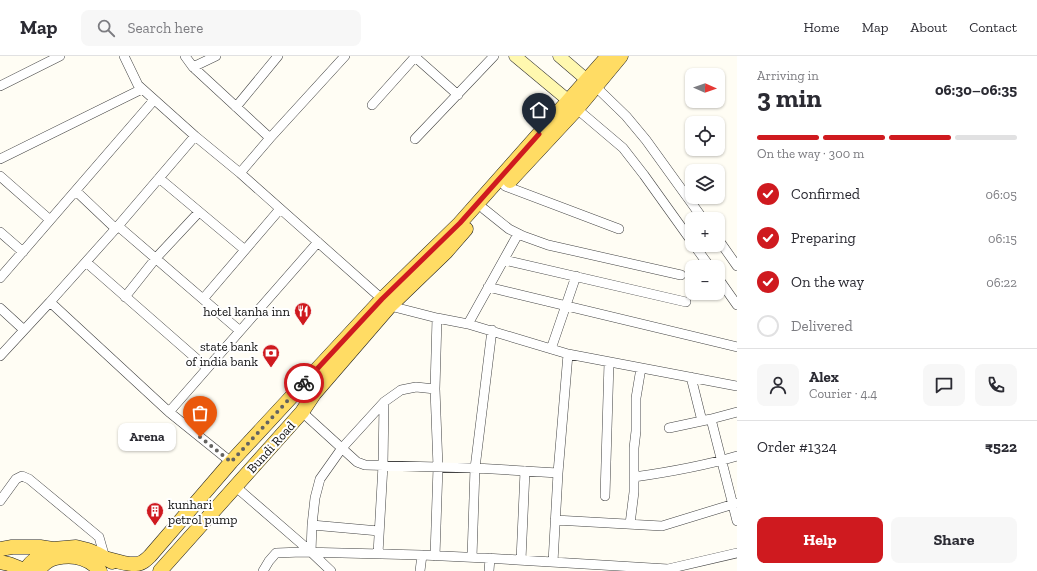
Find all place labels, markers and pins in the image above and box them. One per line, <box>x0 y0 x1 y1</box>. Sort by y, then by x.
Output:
pin <box>522 93 556 134</box>
restaurant icon: hotel kanha inn <box>293 301 313 326</box>
place label: hotel kanha inn <box>203 304 291 319</box>
place label: state bank of india bank <box>186 339 258 369</box>
bank icon: state bank of india bank <box>261 343 281 368</box>
pin <box>183 396 217 437</box>
callout: Arena <box>118 423 176 451</box>
place label: kunhari petrol pump <box>168 497 237 527</box>
building icon: kunhari petrol pump <box>145 501 165 526</box>

